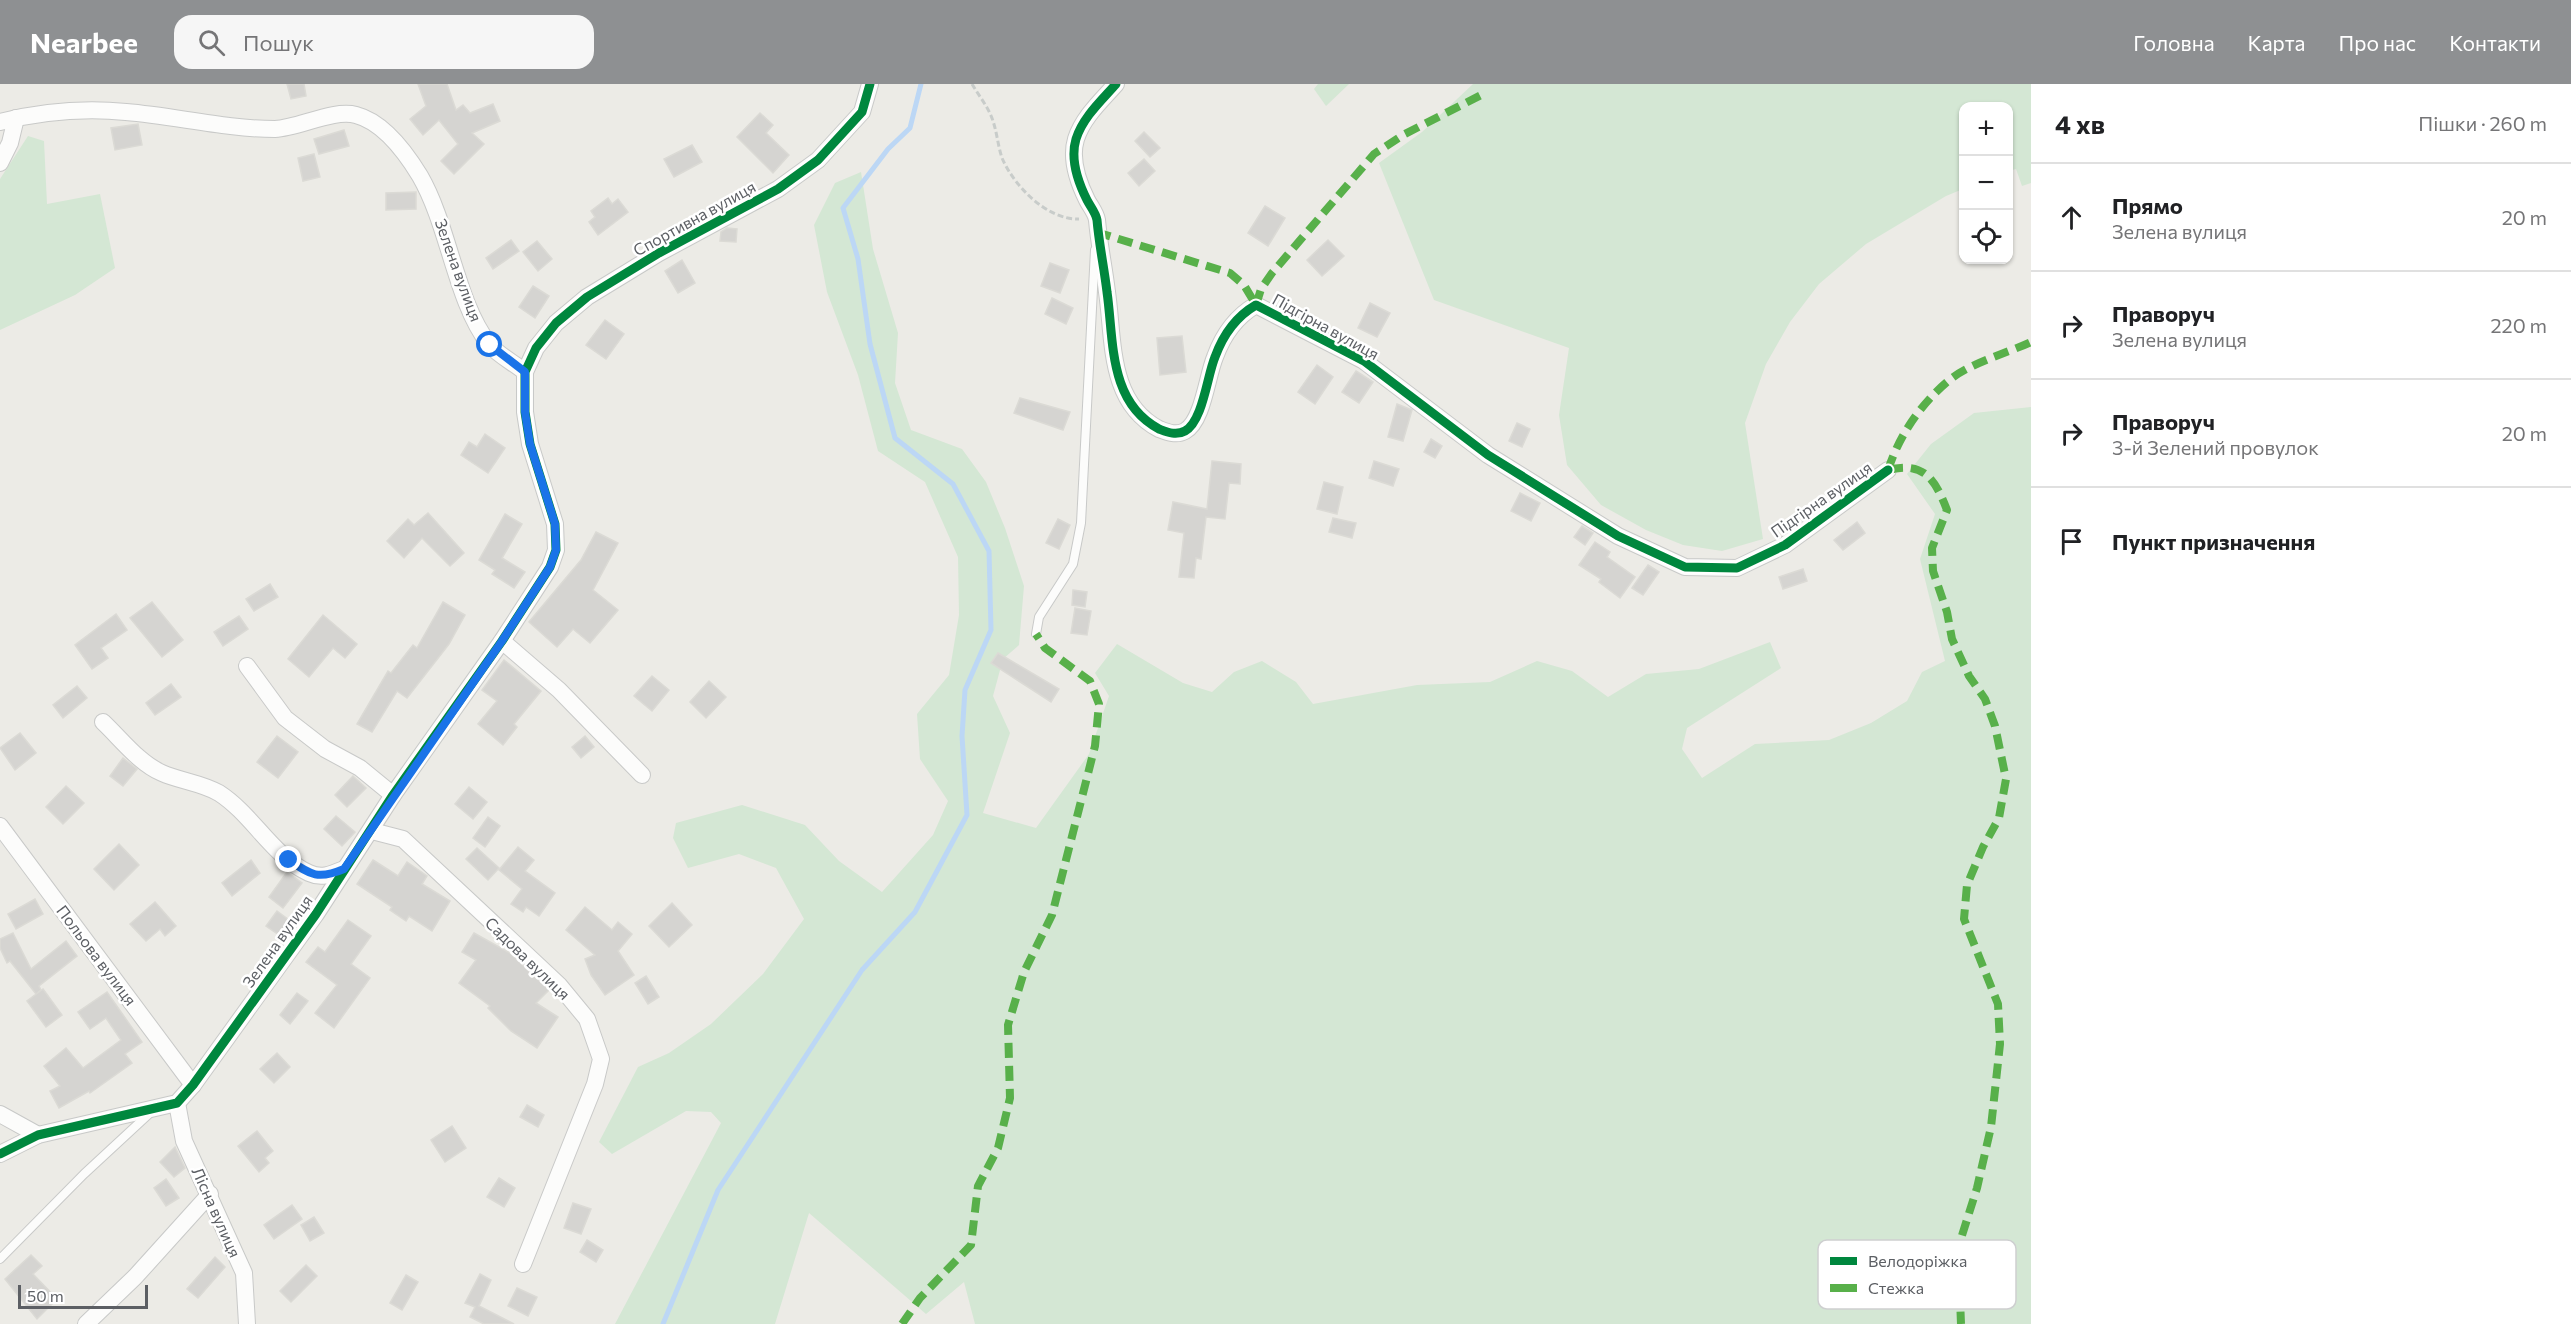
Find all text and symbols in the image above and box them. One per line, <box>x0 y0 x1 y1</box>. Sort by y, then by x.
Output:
search box <box>174 15 594 69</box>
text: Nearbee <box>30 25 138 59</box>
icon: search <box>195 26 228 59</box>
text: Пошук <box>243 29 314 56</box>
text: Головна <box>2133 30 2215 55</box>
text: Карта <box>2248 30 2305 55</box>
text: Про нас <box>2338 30 2416 55</box>
text: Контакти <box>2449 30 2541 55</box>
map controls <box>1959 102 2013 264</box>
button: + <box>1959 102 2013 156</box>
text: 4 хв <box>2055 108 2105 139</box>
text: Пішки · 260 m <box>2418 111 2547 135</box>
button: − <box>1959 156 2013 210</box>
street label: Спортивна вулиця <box>630 177 758 259</box>
text: Прямо <box>2112 192 2183 219</box>
icon: ahead <box>2055 201 2088 234</box>
text: 20 m <box>2502 205 2547 229</box>
button: locate <box>1959 210 2013 264</box>
street label: Зелена вулиця <box>432 216 486 324</box>
text: Зелена вулиця <box>2112 219 2247 243</box>
street label: Підгірна вулиця <box>1269 289 1383 363</box>
text: Праворуч <box>2112 300 2215 327</box>
icon: right <box>2055 309 2088 342</box>
text: 220 m <box>2491 313 2547 337</box>
text: Зелена вулиця <box>2112 327 2247 351</box>
route start <box>476 331 502 357</box>
text: Праворуч <box>2112 408 2215 435</box>
icon: right <box>2055 417 2088 450</box>
text: 20 m <box>2502 421 2547 445</box>
text: 3-й Зелений провулок <box>2112 435 2319 459</box>
street label: Підгірна вулиця <box>1767 457 1875 541</box>
icon: arrive <box>2055 525 2088 558</box>
text: Пункт призначення <box>2112 528 2315 555</box>
route end <box>275 846 301 872</box>
street label: Зелена вулиця <box>238 891 316 991</box>
street label: Польова вулиця <box>53 901 141 1009</box>
street label: Садова вулиця <box>482 913 574 1003</box>
street label: Лісна вулиця <box>189 1164 245 1260</box>
legend <box>1818 1240 2016 1309</box>
text: Велодоріжка <box>1868 1251 1967 1270</box>
text: Стежка <box>1868 1278 1924 1297</box>
scale bar <box>18 1282 148 1310</box>
text: 50 m <box>27 1286 64 1305</box>

